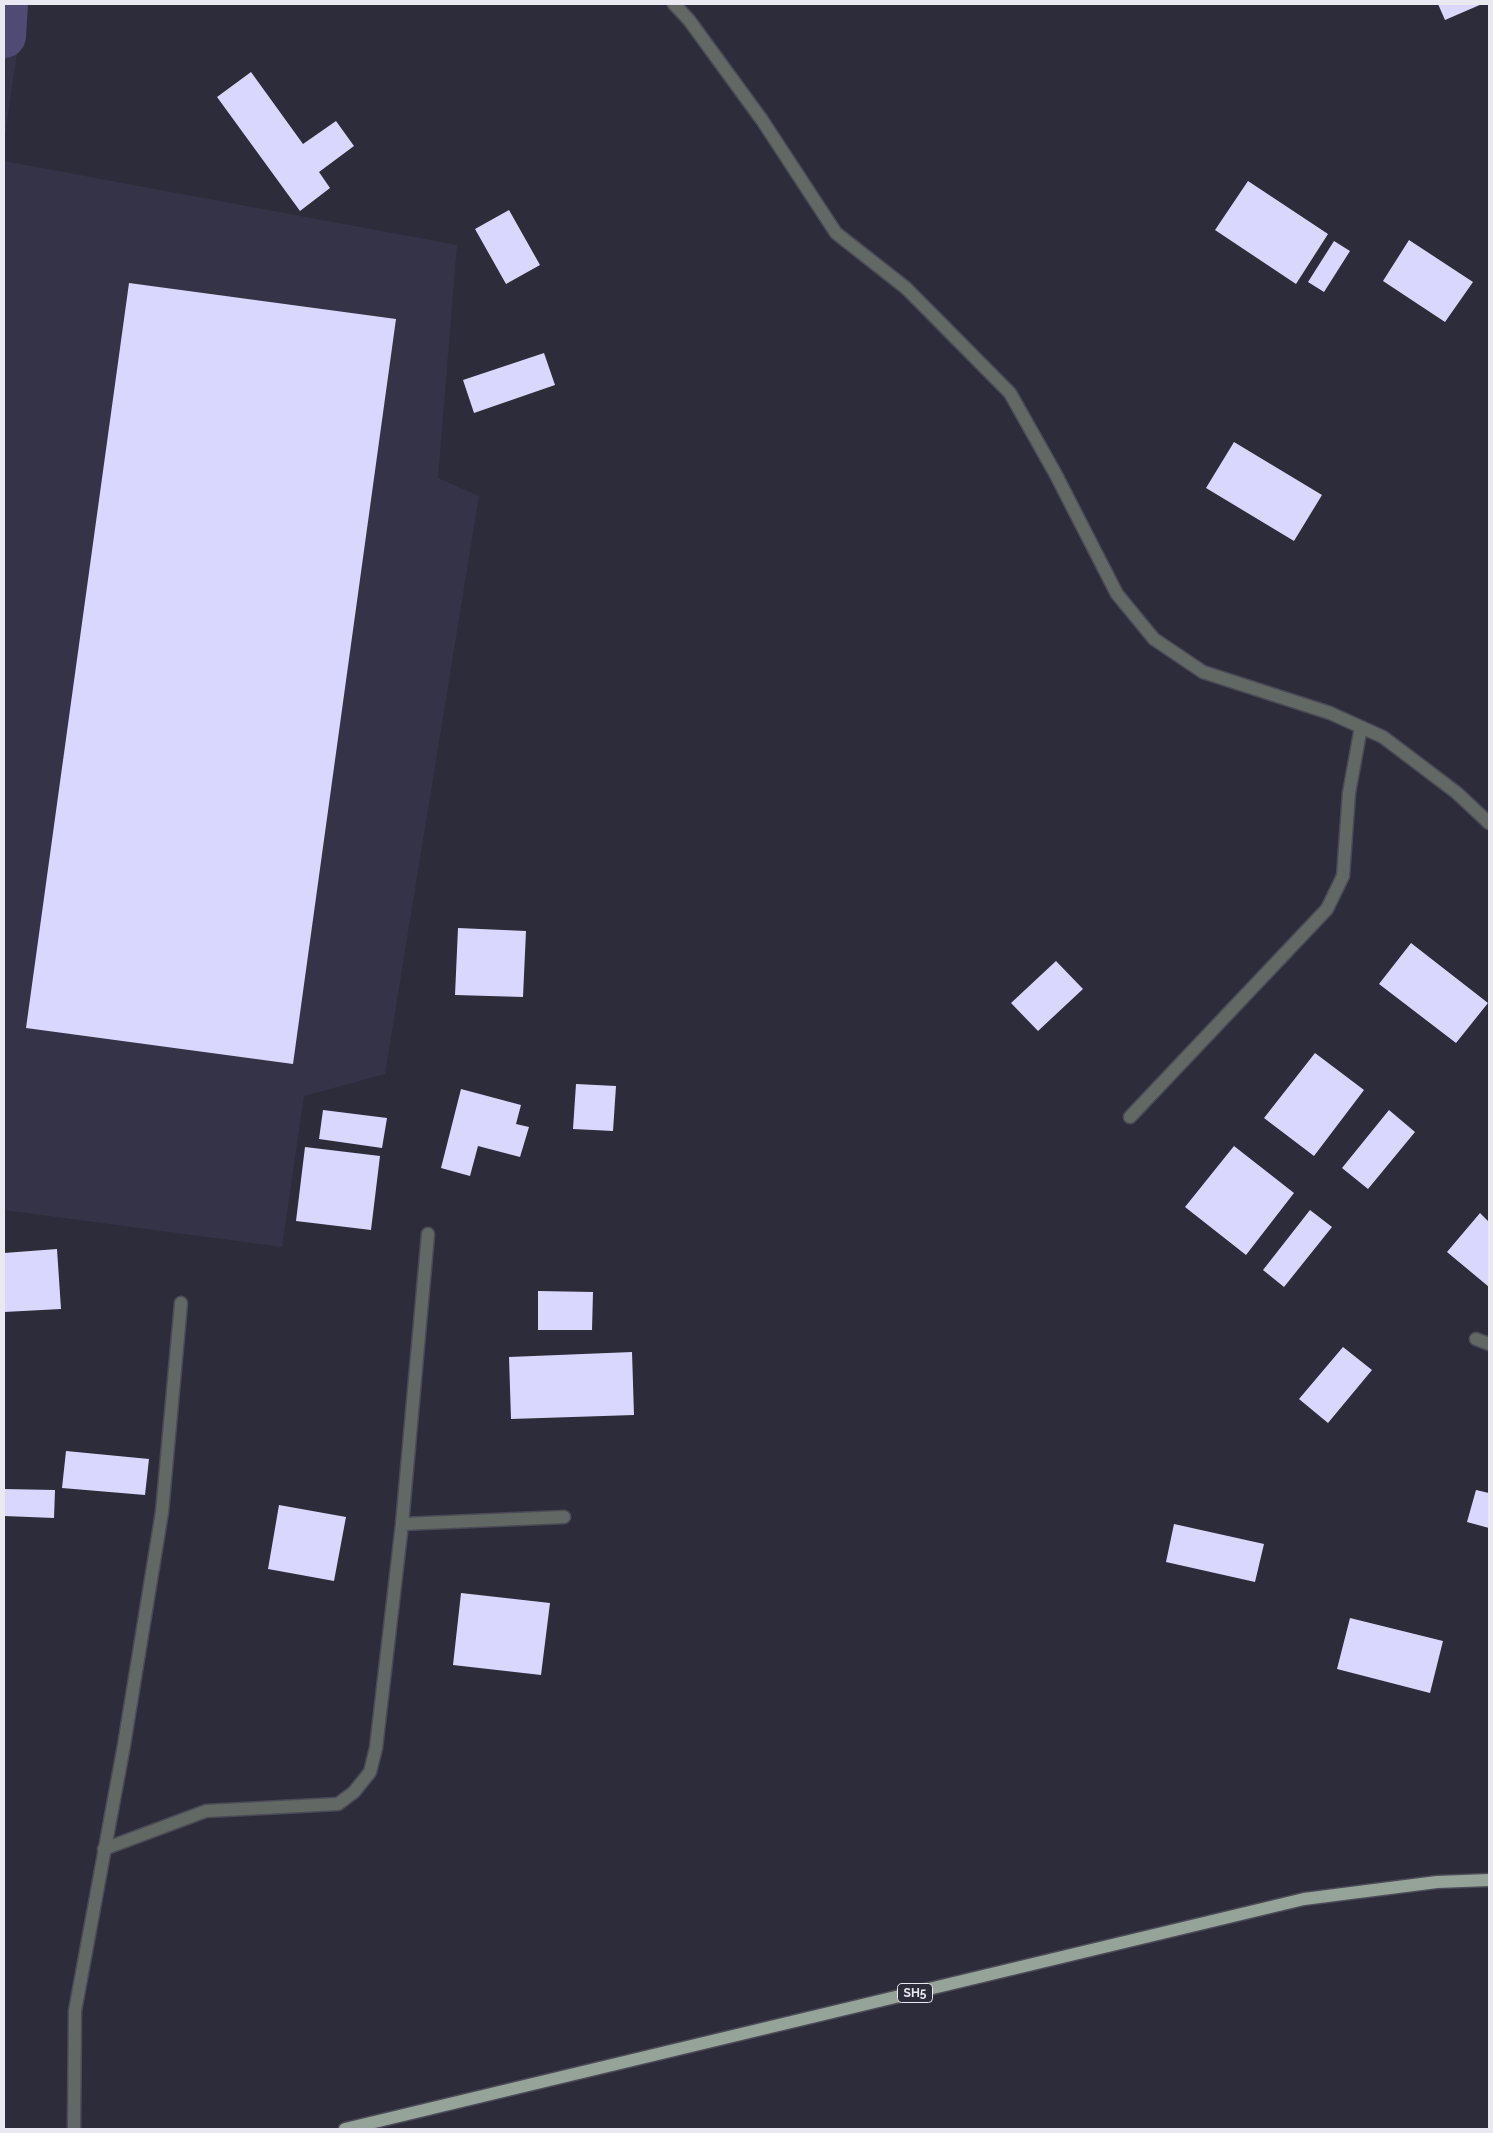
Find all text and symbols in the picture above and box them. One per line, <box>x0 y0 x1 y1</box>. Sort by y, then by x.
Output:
road number: SH5 <box>898 1984 932 2002</box>

